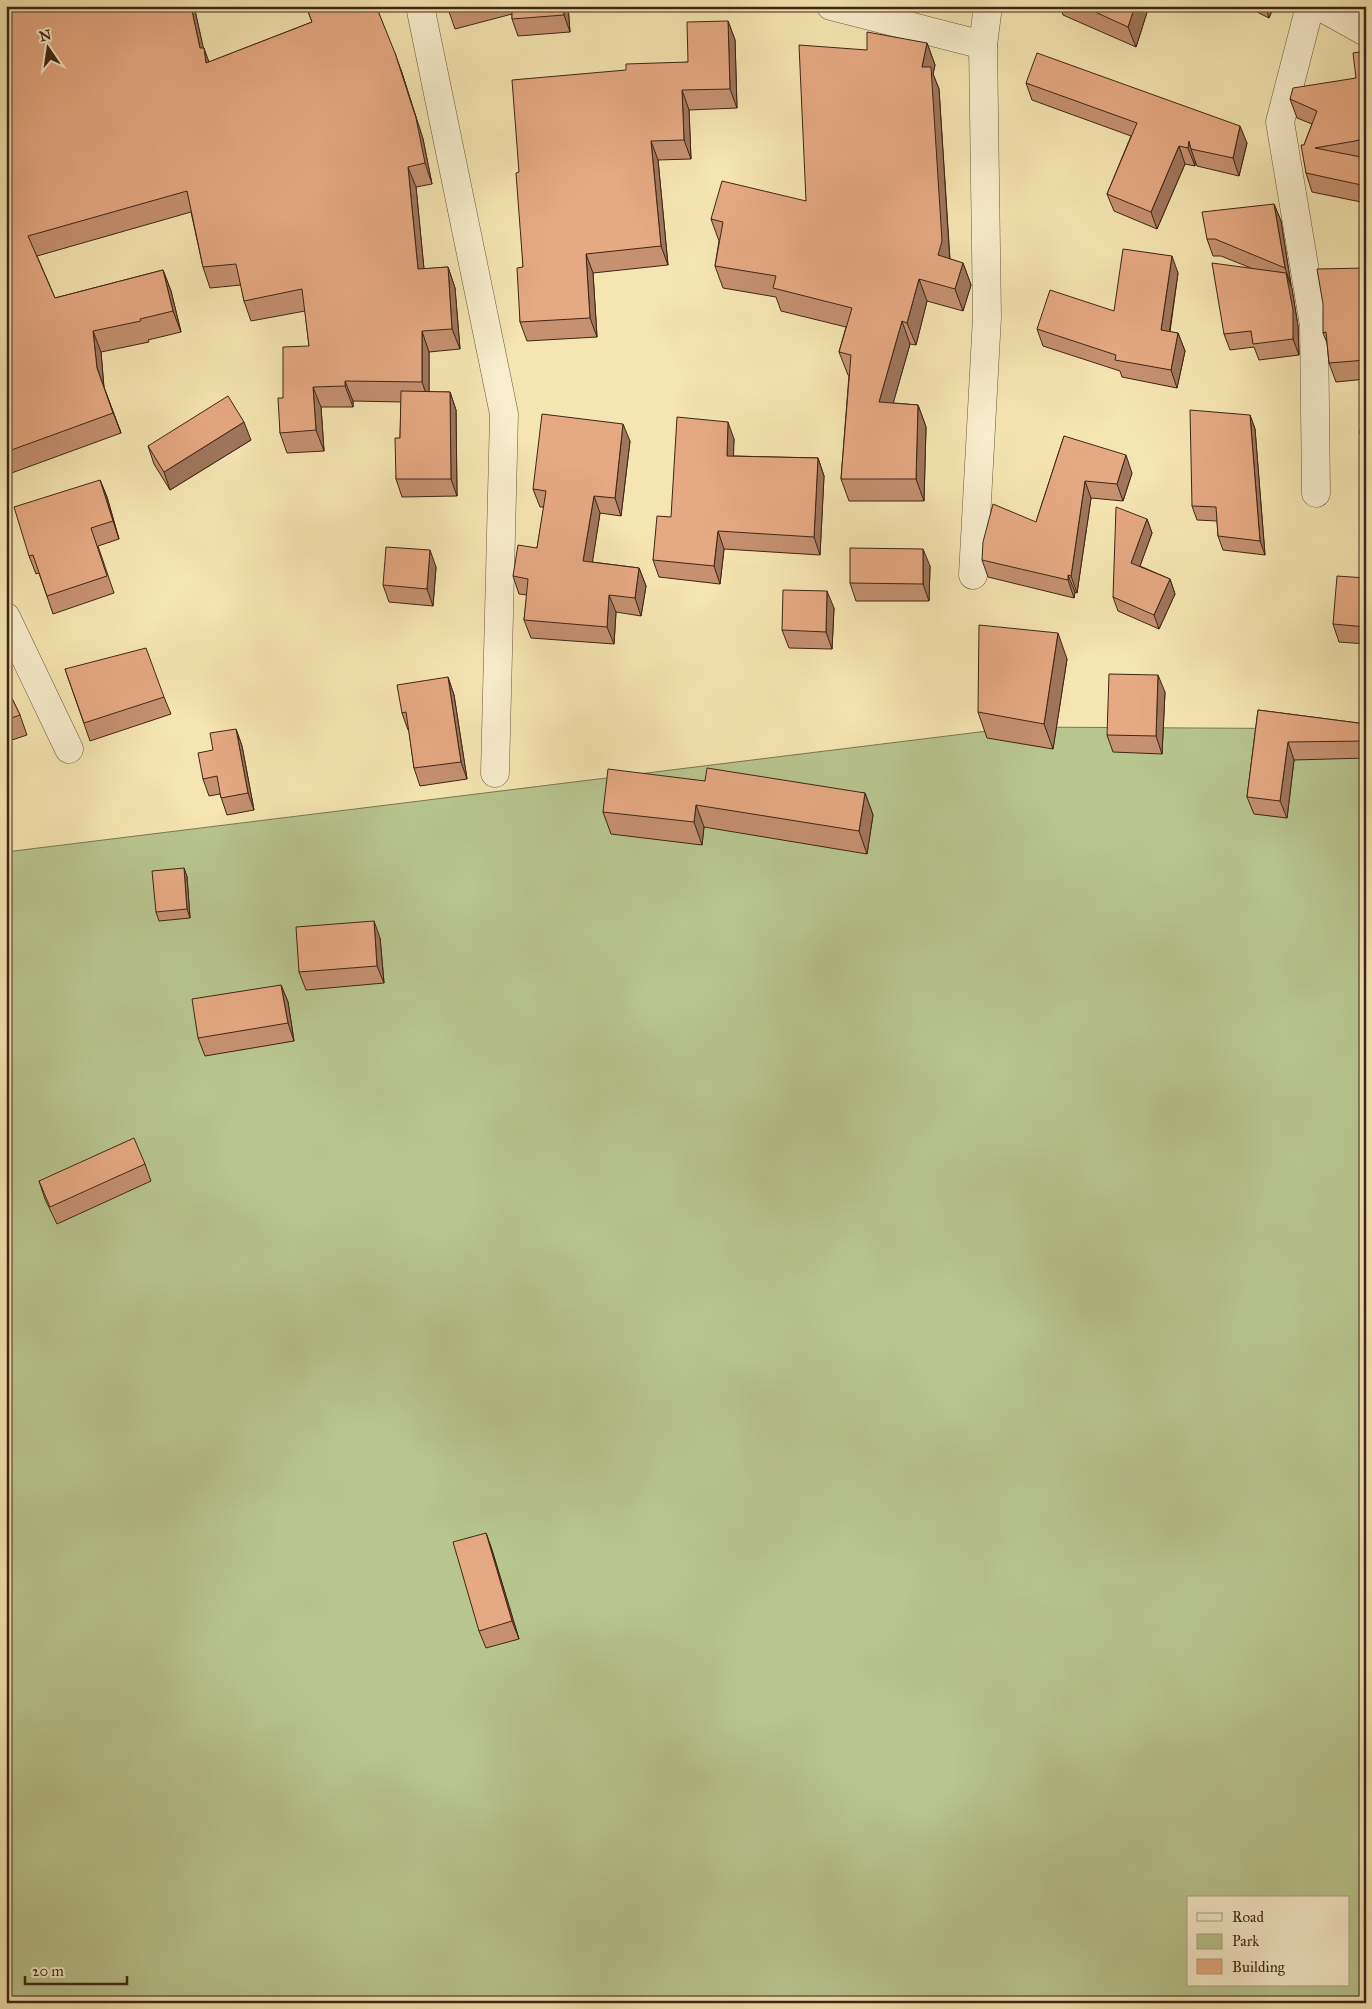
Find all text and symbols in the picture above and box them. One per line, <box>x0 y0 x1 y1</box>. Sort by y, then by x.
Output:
north arrow <box>22 22 72 72</box>
text: N <box>37 26 53 45</box>
legend <box>1187 1896 1350 1986</box>
text: Road <box>1232 1908 1264 1926</box>
text: Park <box>1232 1932 1259 1950</box>
scale bar <box>25 1954 128 1986</box>
text: Building <box>1232 1958 1286 1976</box>
text: 20 m <box>32 1962 64 1980</box>

